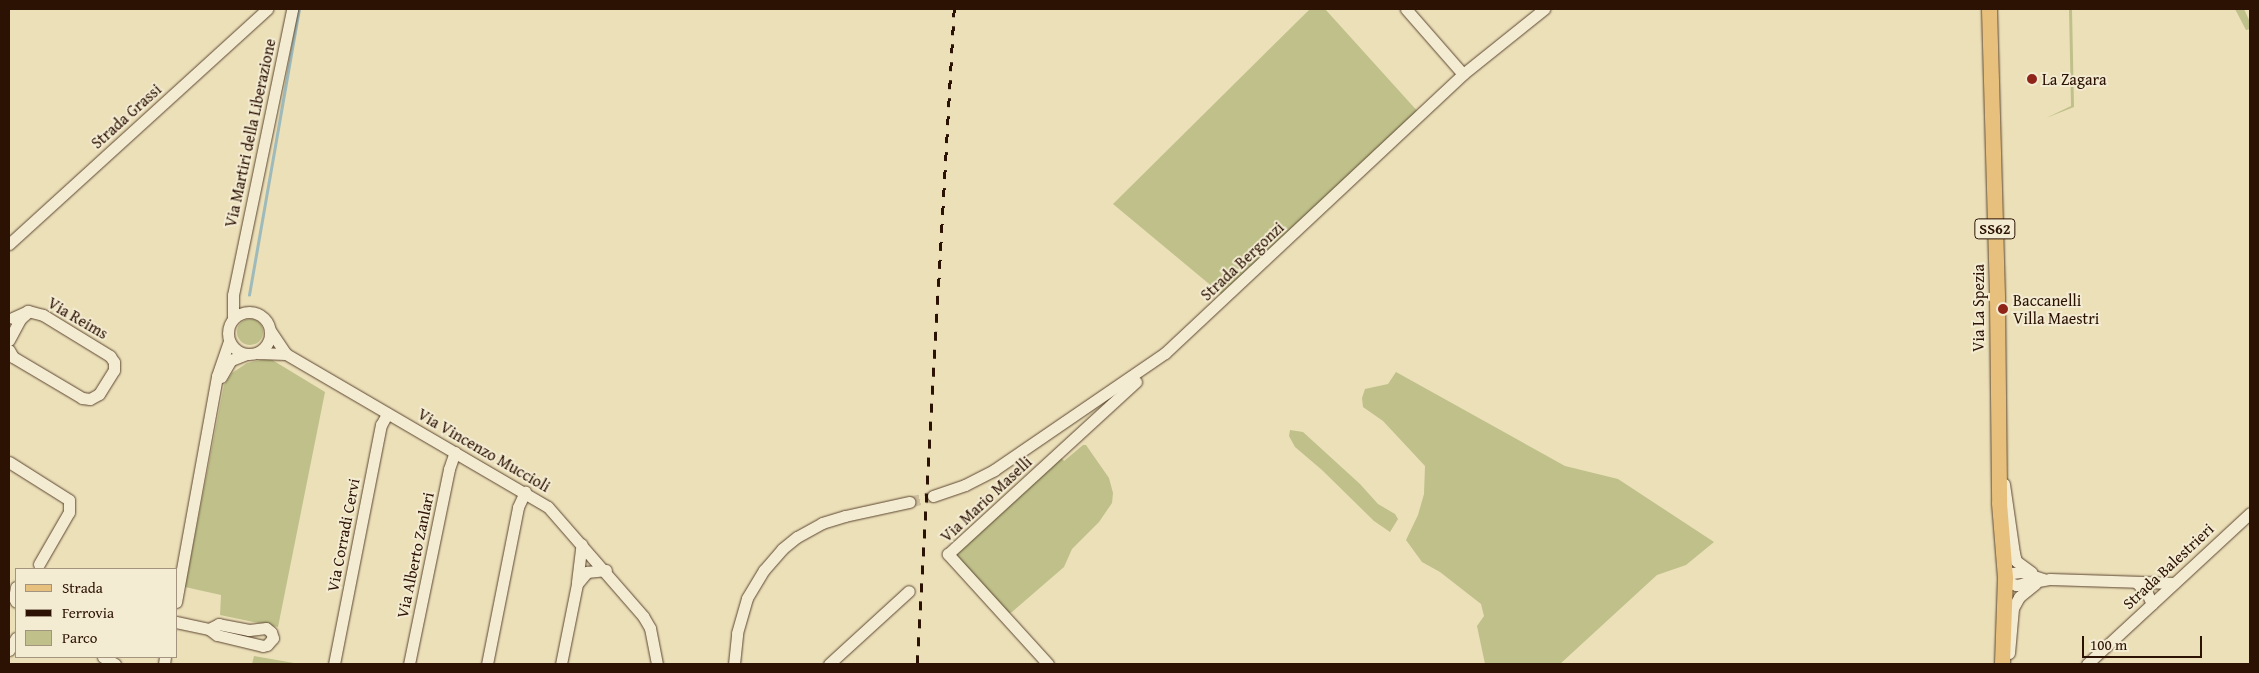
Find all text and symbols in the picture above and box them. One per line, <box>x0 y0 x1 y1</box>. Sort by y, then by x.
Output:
street label: Via Martiri della Liberazione <box>221 37 279 229</box>
place label: La Zagara <box>2042 69 2106 89</box>
marker: La Zagara <box>2026 73 2038 85</box>
street label: Strada Grassi <box>87 80 165 152</box>
road number: SS62 <box>1974 216 2016 242</box>
street label: Strada Bergonzi <box>1196 218 1288 304</box>
street label: Via La Spezia <box>1968 264 1988 352</box>
place label: Baccanelli Villa Maestri <box>2013 290 2099 328</box>
street label: Via Reims <box>44 293 112 343</box>
marker: Baccanelli Villa Maestri <box>1997 303 2009 315</box>
street label: Via Vincenzo Muccioli <box>414 404 554 496</box>
street label: Via Mario Maselli <box>936 452 1036 546</box>
street label: Via Corradi Cervi <box>323 477 363 593</box>
street label: Via Alberto Zanlari <box>392 490 438 620</box>
street label: Strada Balestrieri <box>2119 519 2217 613</box>
legend <box>15 568 178 658</box>
text: Strada <box>62 577 103 598</box>
text: Ferrovia <box>62 602 114 623</box>
scale bar <box>2084 626 2204 658</box>
text: Parco <box>62 627 97 648</box>
text: 100 m <box>2090 634 2127 655</box>

